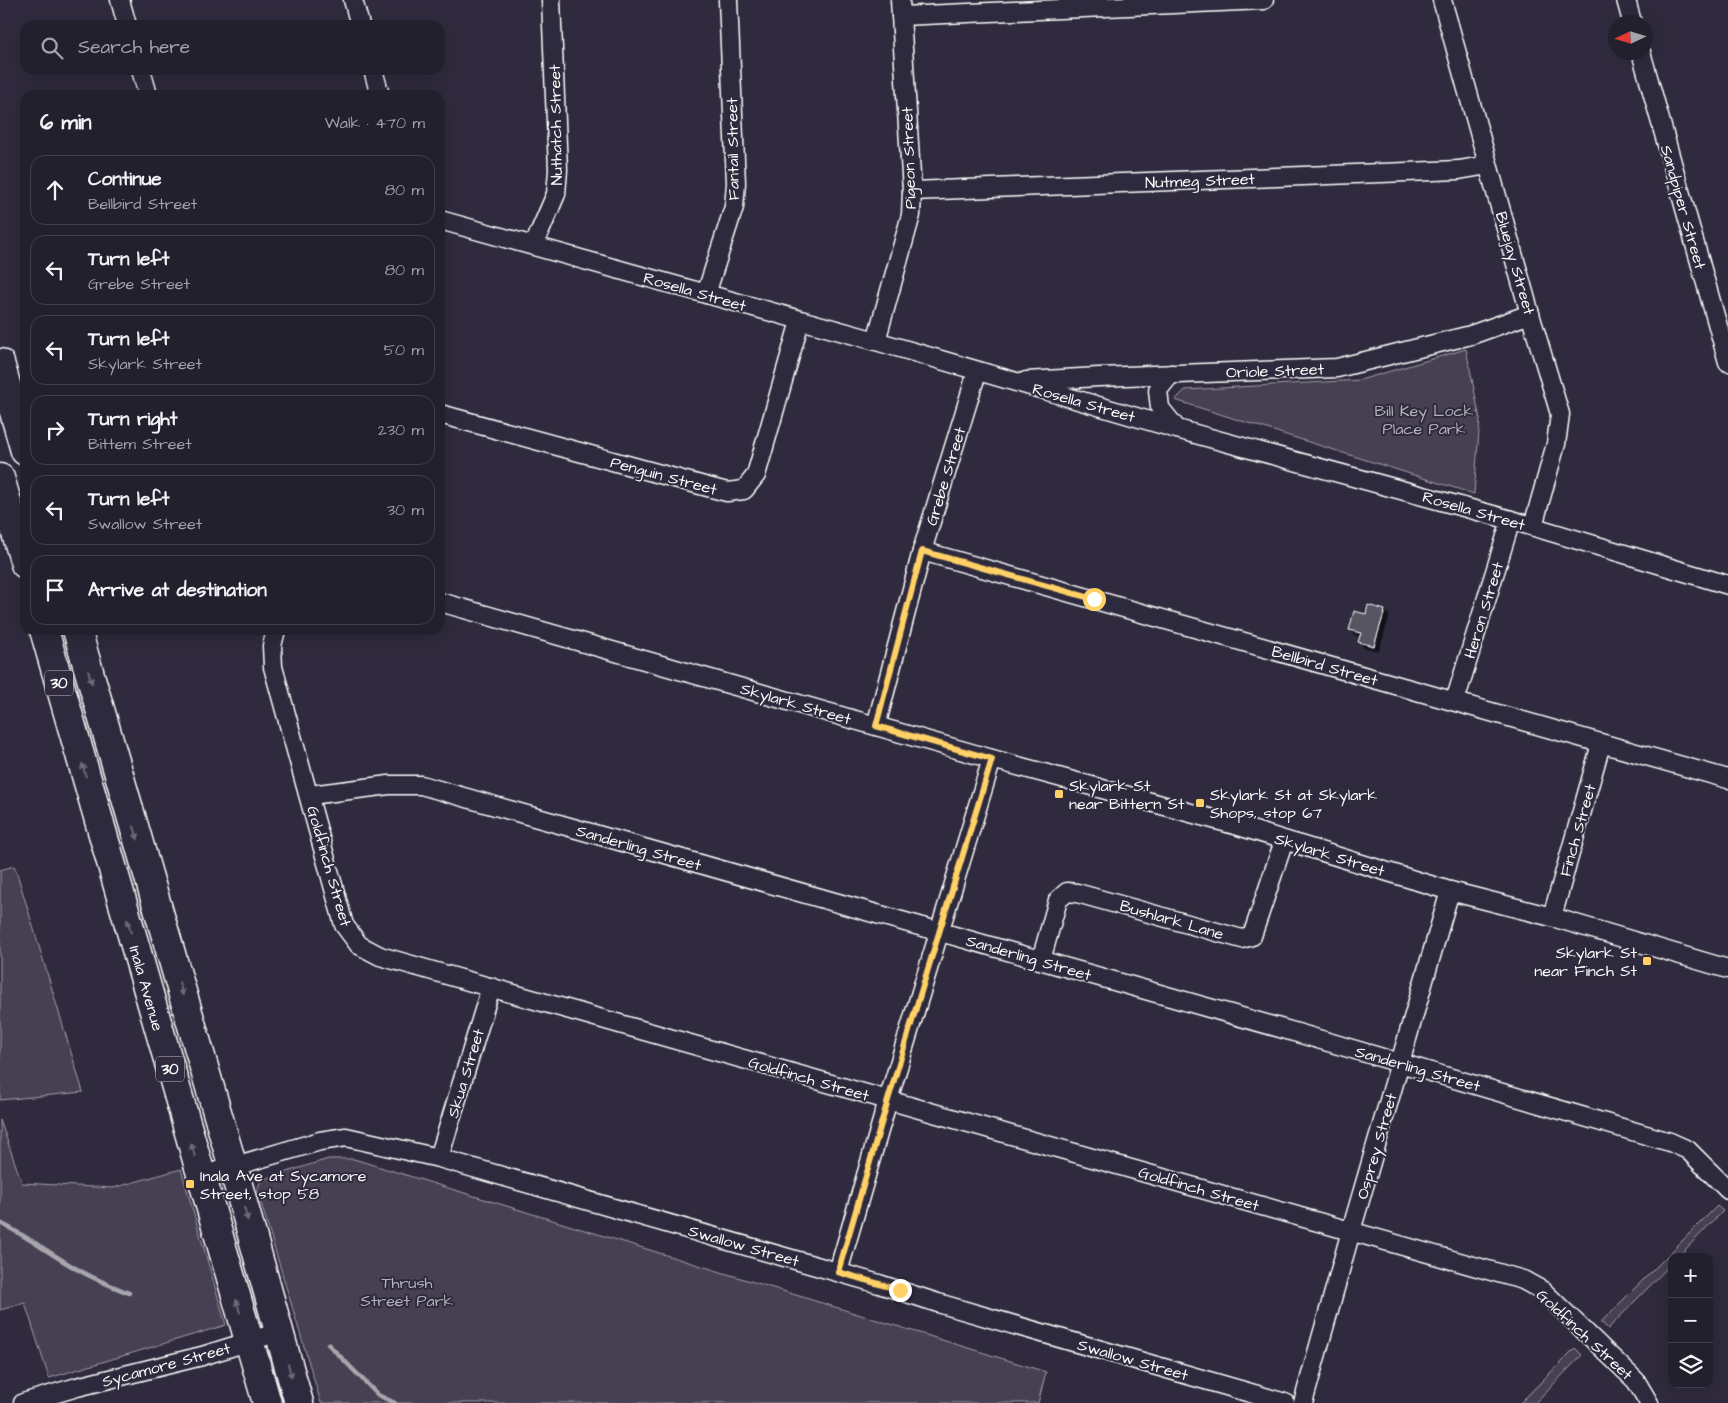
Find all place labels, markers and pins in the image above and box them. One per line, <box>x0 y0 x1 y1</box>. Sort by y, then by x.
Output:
place label: Skylark St near Bittern St <box>1069 775 1185 815</box>
place label: Skylark St at Skylark Shops, stop 67 <box>1210 784 1377 824</box>
marker: Skylark St near Bittern St <box>1053 788 1065 800</box>
marker: Skylark St at Skylark Shops, stop 67 <box>1194 797 1206 809</box>
place label: Skylark St near Finch St <box>1534 942 1638 982</box>
marker: Skylark St near Finch St <box>1641 955 1653 967</box>
place label: Inala Ave at Sycamore Street, stop 58 <box>200 1165 367 1205</box>
marker: Inala Ave at Sycamore Street, stop 58 <box>184 1178 196 1190</box>

